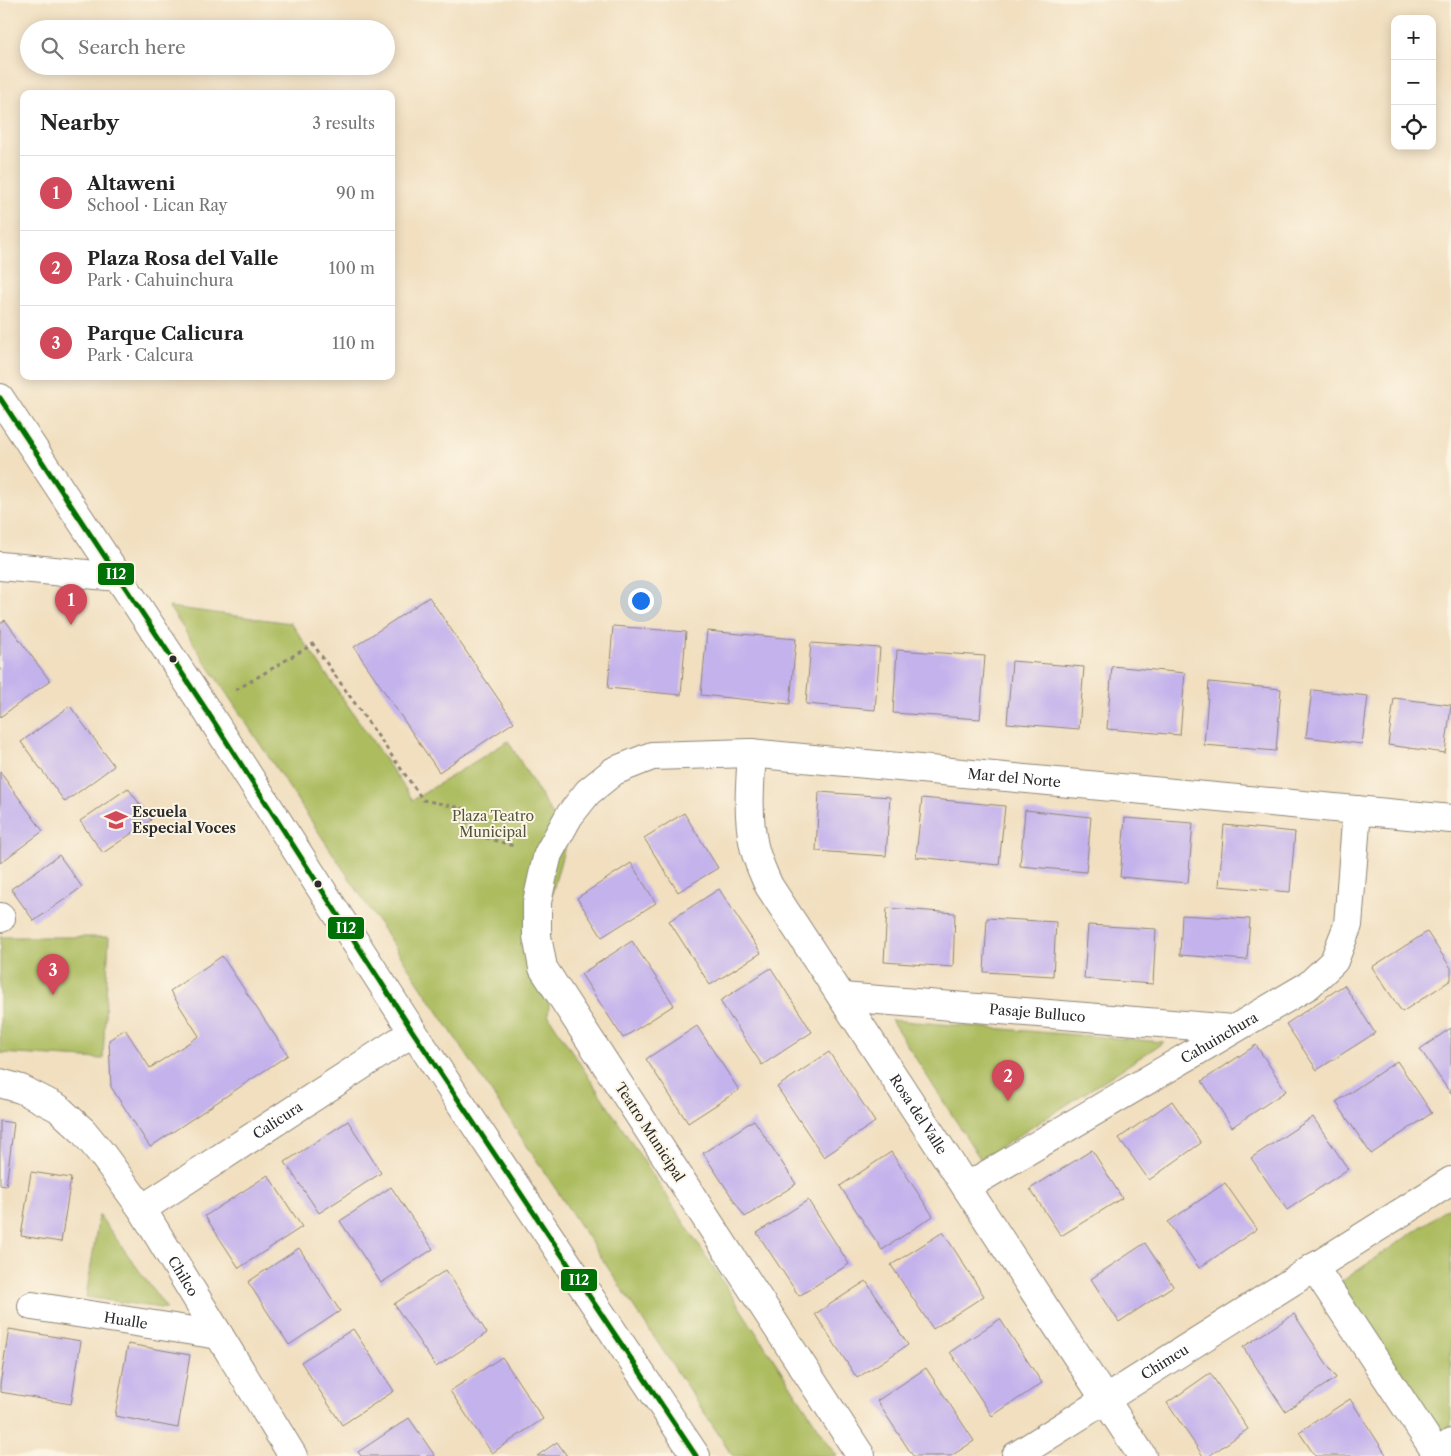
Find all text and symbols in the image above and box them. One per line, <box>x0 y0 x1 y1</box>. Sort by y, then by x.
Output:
map controls <box>1391 15 1436 150</box>
button: + <box>1391 15 1436 60</box>
search box <box>20 20 395 75</box>
icon: search <box>38 34 66 62</box>
text: Search here <box>78 36 186 59</box>
button: − <box>1391 60 1436 105</box>
button: locate <box>1391 105 1436 150</box>
text: Nearby <box>40 110 119 135</box>
text: 3 results <box>312 113 375 133</box>
text: Altaweni <box>87 172 175 195</box>
text: 1 <box>52 183 60 203</box>
text: 90 m <box>336 183 375 203</box>
text: School · Lican Ray <box>87 195 228 215</box>
text: Plaza Rosa del Valle <box>87 247 278 270</box>
text: 2 <box>51 258 61 278</box>
text: 100 m <box>329 258 375 278</box>
text: Park · Cahuinchura <box>87 270 233 290</box>
text: Parque Calicura <box>87 322 244 345</box>
text: 3 <box>51 333 61 353</box>
text: 110 m <box>332 333 375 353</box>
text: Park · Calcura <box>87 345 193 365</box>
line badge: I12 <box>97 562 135 586</box>
text: I12 <box>106 565 126 583</box>
pin: 1 <box>55 584 87 625</box>
your location <box>628 588 654 614</box>
unlabelled marker <box>168 654 178 664</box>
street label: Mar del Norte <box>967 765 1062 791</box>
place label: Escuela Especial Voces <box>132 803 236 837</box>
school or university icon: Escuela Especial Voces <box>103 807 129 833</box>
park label: Plaza Teatro Municipal <box>452 807 534 841</box>
unlabelled marker <box>313 879 323 889</box>
line badge: I12 <box>327 916 365 940</box>
text: I12 <box>336 919 356 937</box>
pin: 3 <box>37 954 69 995</box>
street label: Pasaje Bulluco <box>988 1000 1086 1026</box>
street label: Cahuinchura <box>1177 1008 1262 1068</box>
pin: 2 <box>992 1060 1024 1101</box>
street label: Rosa del Valle <box>886 1071 951 1158</box>
street label: Teatro Municipal <box>611 1079 689 1185</box>
street label: Calicura <box>249 1097 306 1143</box>
street label: Chilco <box>164 1253 202 1300</box>
line badge: I12 <box>560 1268 598 1292</box>
text: I12 <box>569 1271 589 1289</box>
street label: Hualle <box>103 1308 149 1333</box>
street label: Chimcu <box>1138 1340 1192 1384</box>

